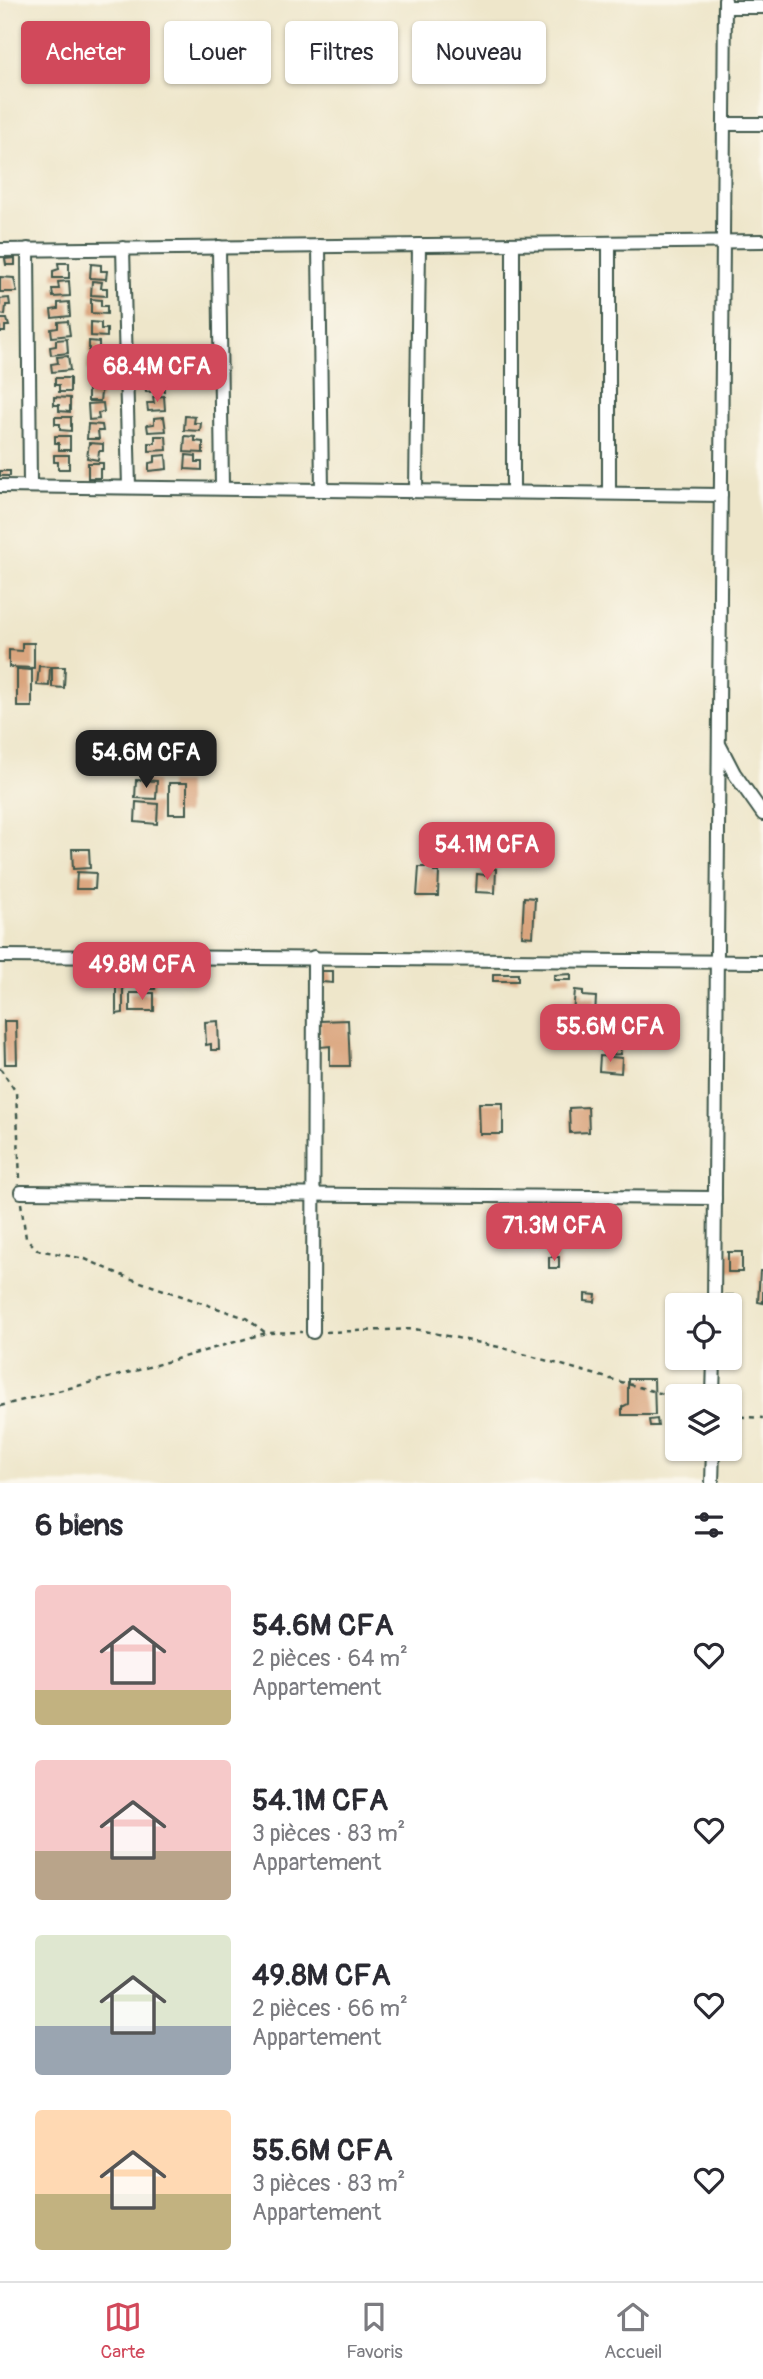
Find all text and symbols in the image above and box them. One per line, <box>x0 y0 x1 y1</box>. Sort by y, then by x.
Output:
chip: Acheter <box>21 21 150 84</box>
chip: Louer <box>164 21 271 84</box>
chip: Filtres <box>285 21 398 84</box>
chip: Nouveau <box>412 21 546 84</box>
pin: 68.4M CFA <box>77 344 237 404</box>
text: 68.4M CFA <box>103 352 211 381</box>
pin: 54.6M CFA <box>66 730 226 790</box>
text: 54.6M CFA <box>92 738 200 767</box>
pin: 54.1M CFA <box>407 822 567 882</box>
text: 54.1M CFA <box>435 830 539 859</box>
pin: 49.8M CFA <box>62 942 222 1002</box>
text: 49.8M CFA <box>89 950 195 979</box>
pin: 55.6M CFA <box>530 1004 690 1064</box>
text: 55.6M CFA <box>556 1012 664 1041</box>
pin: 71.3M CFA <box>474 1204 634 1263</box>
text: 71.3M CFA <box>502 1211 606 1240</box>
map controls <box>665 1293 742 1461</box>
button: locate <box>665 1293 742 1370</box>
button: layers <box>665 1384 742 1461</box>
icon: filters <box>690 1506 728 1544</box>
text: 6 biens <box>35 1507 123 1544</box>
text: 54.6M CFA <box>252 1607 394 1644</box>
icon: home <box>91 1613 175 1697</box>
icon: heart <box>690 1636 728 1674</box>
text: 2 pièces · 64 m² <box>252 1644 408 1673</box>
text: Appartement <box>252 1673 381 1702</box>
text: 54.1M CFA <box>252 1782 388 1819</box>
icon: home <box>91 1788 175 1872</box>
icon: heart <box>690 1811 728 1849</box>
text: 3 pièces · 83 m² <box>252 1819 405 1848</box>
text: Appartement <box>252 1848 381 1877</box>
text: 49.8M CFA <box>252 1957 391 1994</box>
icon: home <box>91 1963 175 2047</box>
icon: heart <box>690 1986 728 2024</box>
text: 2 pièces · 66 m² <box>252 1994 408 2023</box>
text: Appartement <box>252 2023 381 2052</box>
text: 55.6M CFA <box>252 2132 393 2169</box>
icon: home <box>91 2138 175 2222</box>
icon: heart <box>690 2161 728 2199</box>
text: 3 pièces · 83 m² <box>252 2169 405 2198</box>
text: Appartement <box>252 2198 381 2227</box>
tab: Carte <box>101 2298 145 2364</box>
tab: Favoris <box>346 2298 403 2364</box>
tab: Accueil <box>604 2298 662 2364</box>

